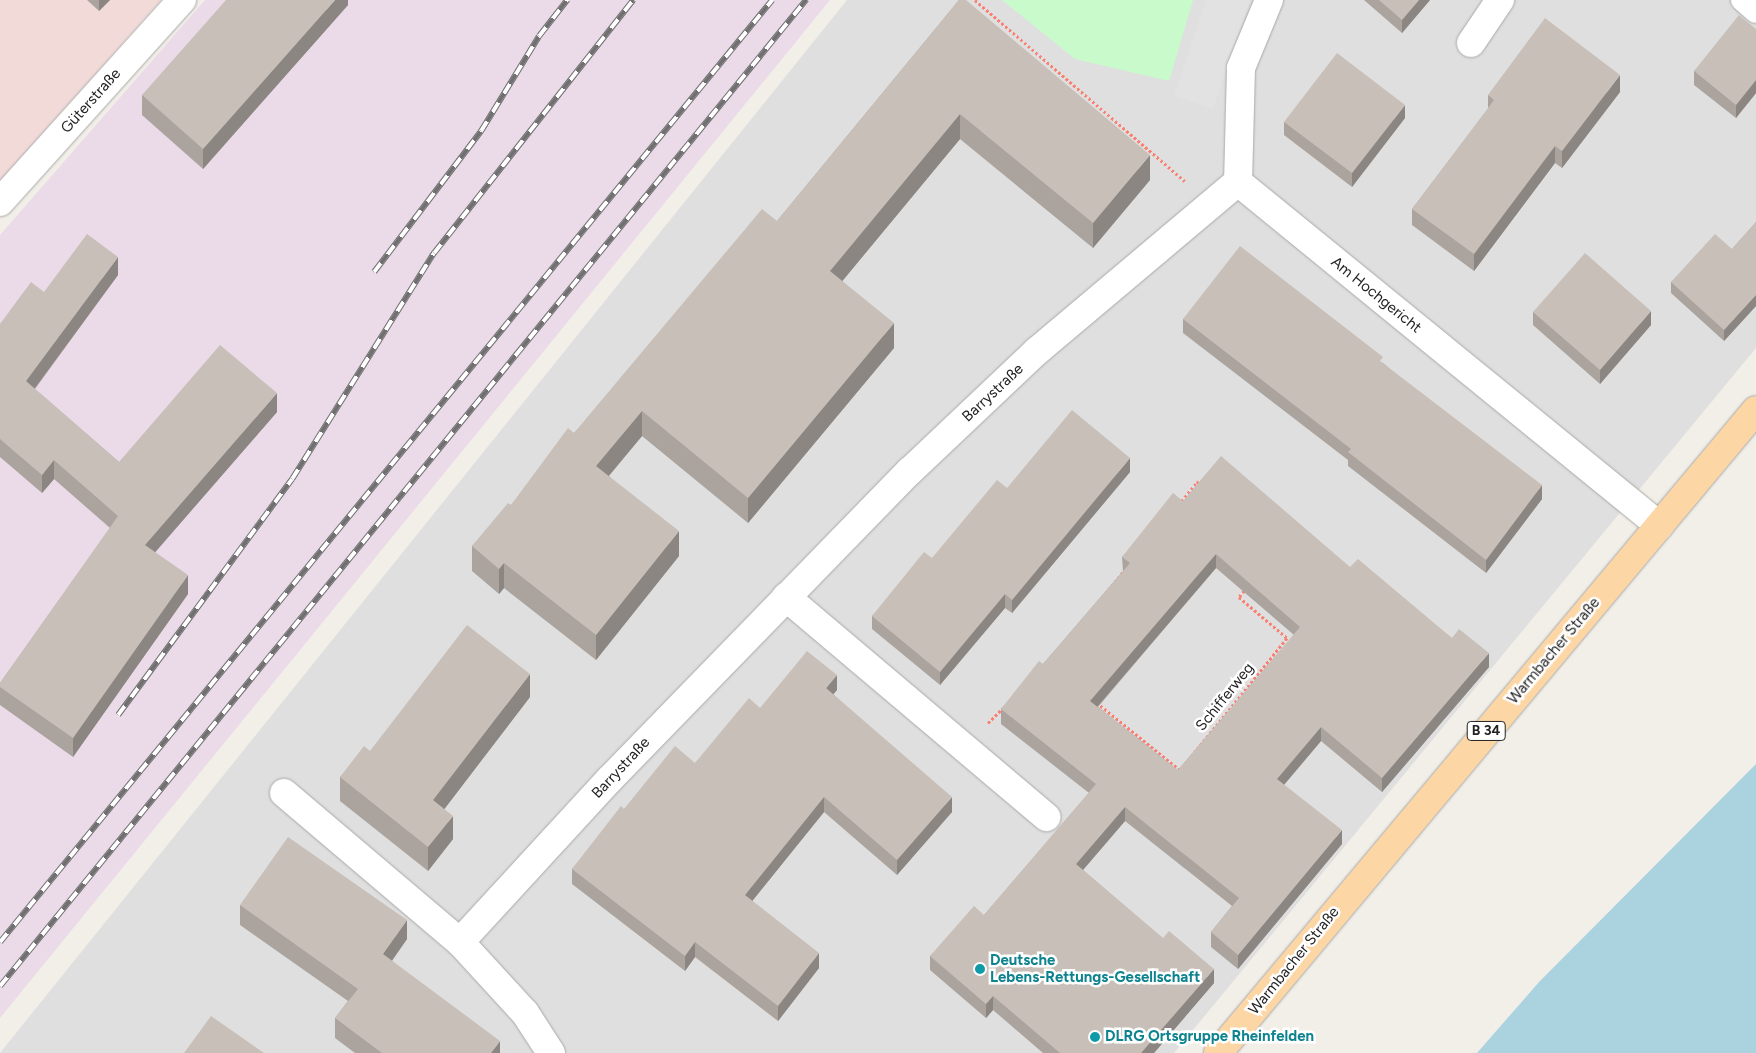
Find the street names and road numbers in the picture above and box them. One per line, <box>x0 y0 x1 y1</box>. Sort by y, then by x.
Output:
street label: Güterstraße <box>57 65 125 137</box>
street label: Am Hochgericht <box>1327 253 1425 337</box>
street label: Barrystraße <box>959 360 1027 426</box>
street label: Warmbacher Straße <box>1504 594 1604 708</box>
street label: Schifferweg <box>1192 659 1258 735</box>
road number: B 34 <box>1466 719 1506 742</box>
street label: Barrystraße <box>588 734 654 802</box>
street label: Warmbacher Straße <box>1245 903 1343 1019</box>

